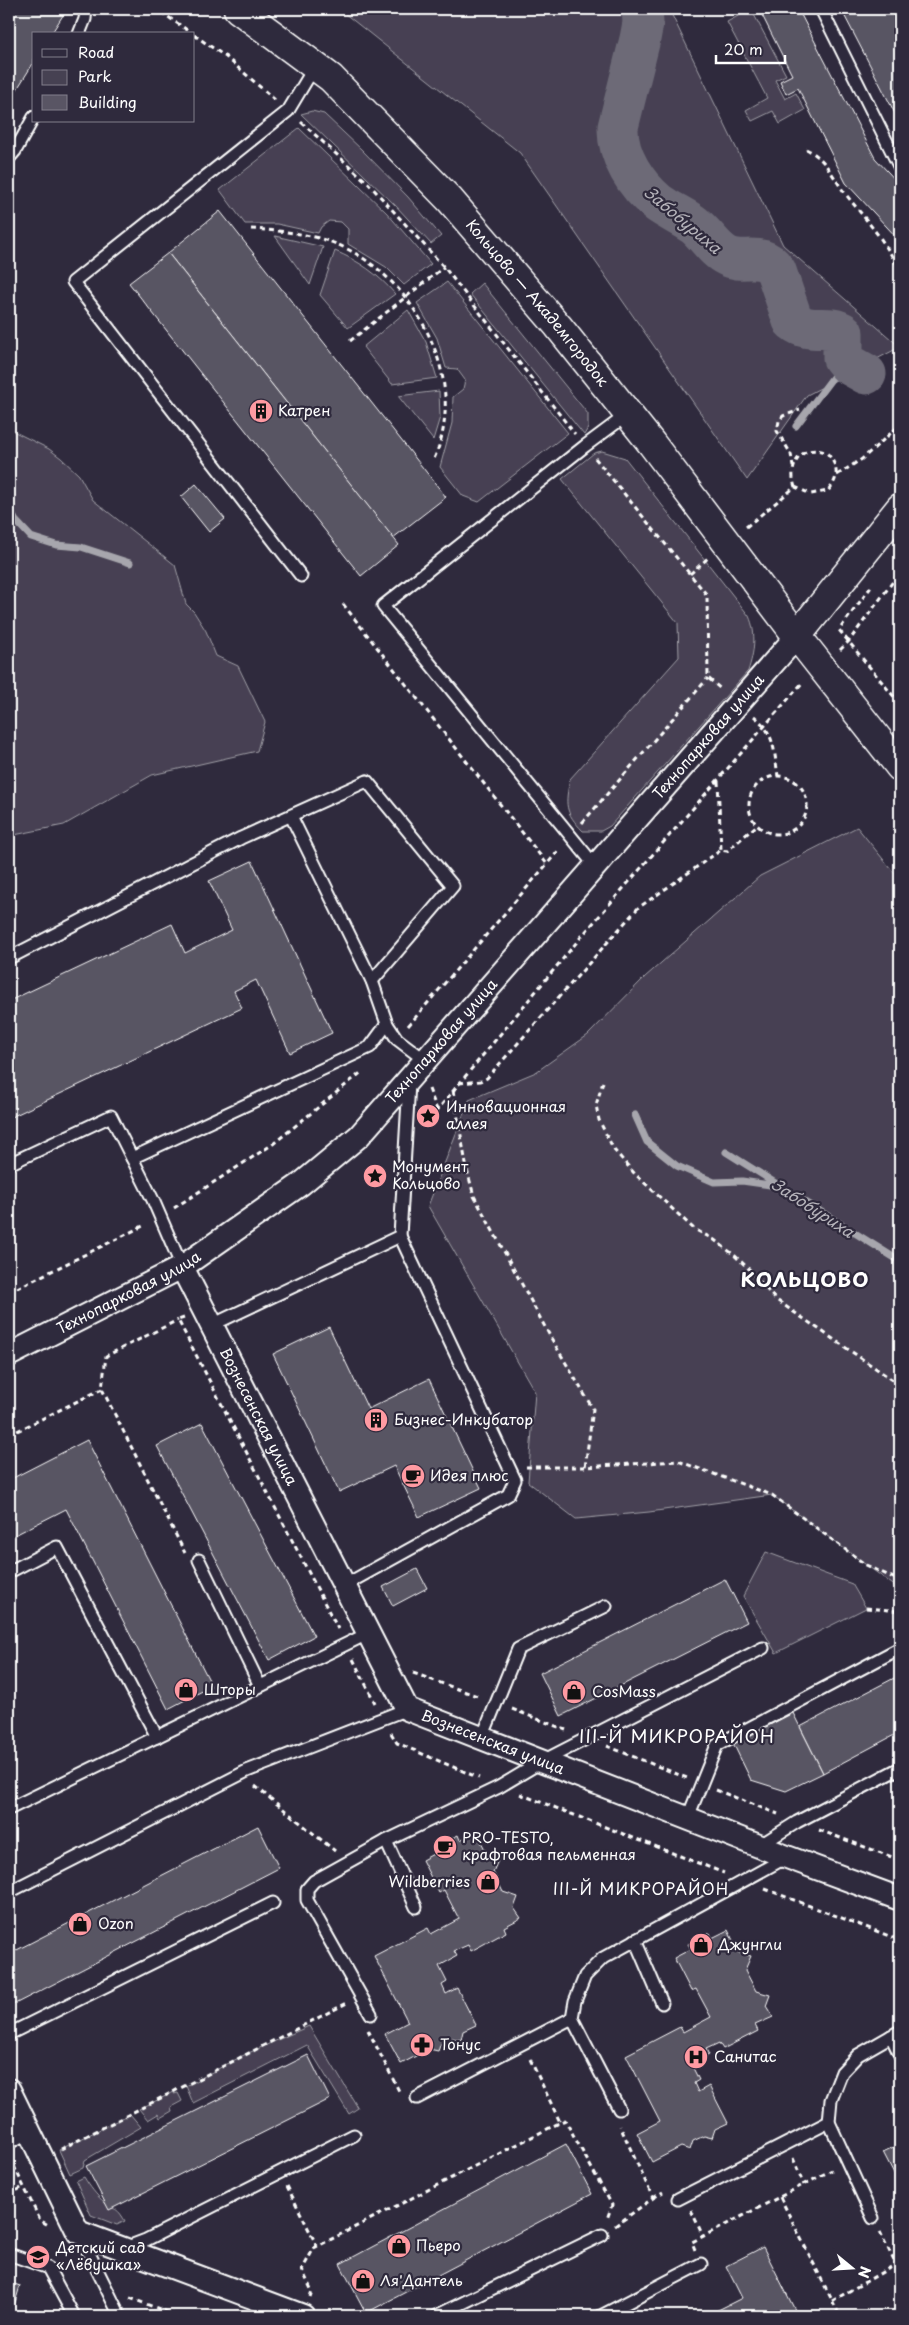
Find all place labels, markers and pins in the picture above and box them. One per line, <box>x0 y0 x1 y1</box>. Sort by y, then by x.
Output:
building icon: Катрен <box>248 398 274 424</box>
place label: Катрен <box>278 398 331 421</box>
place label: Инновационная аллея <box>446 1094 566 1134</box>
place icon: Инновационная аллея <box>415 1103 441 1129</box>
place label: Монумент Кольцово <box>392 1154 469 1194</box>
place icon: Монумент Кольцово <box>362 1163 388 1189</box>
building icon: Бизнес-Инкубатор <box>363 1407 389 1433</box>
place label: Бизнес-Инкубатор <box>394 1407 533 1430</box>
cafe icon: Идея плюс <box>400 1463 426 1489</box>
place label: Идея плюс <box>430 1463 508 1486</box>
shop icon: Шторы <box>173 1677 199 1703</box>
place label: Шторы <box>204 1677 256 1700</box>
shop icon: CosMass <box>561 1679 587 1705</box>
place label: CosMass <box>592 1679 656 1702</box>
place label: PRO-TESTO, крафтовая пельменная <box>462 1825 636 1865</box>
cafe icon: PRO-TESTO, крафтовая пельменная <box>432 1834 458 1860</box>
place label: Wildberries <box>389 1869 470 1892</box>
shop icon: Wildberries <box>475 1869 501 1895</box>
shop icon: Ozon <box>67 1911 93 1937</box>
place label: Ozon <box>98 1911 134 1934</box>
shop icon: Джунгли <box>688 1932 714 1958</box>
place label: Джунгли <box>717 1932 782 1955</box>
pharmacy icon: Тонус <box>409 2032 435 2058</box>
place label: Тонус <box>440 2032 481 2055</box>
hospital icon: Санитас <box>683 2044 709 2070</box>
place label: Санитас <box>714 2044 777 2067</box>
shop icon: Пьеро <box>386 2233 412 2259</box>
place label: Пьеро <box>416 2233 461 2256</box>
place label: Детский сад «Лёвушка» <box>55 2235 145 2275</box>
school or university icon: Детский сад «Лёвушка» <box>25 2244 51 2270</box>
shop icon: Ля'Дантель <box>350 2268 376 2294</box>
place label: Ля'Дантель <box>380 2268 463 2291</box>

